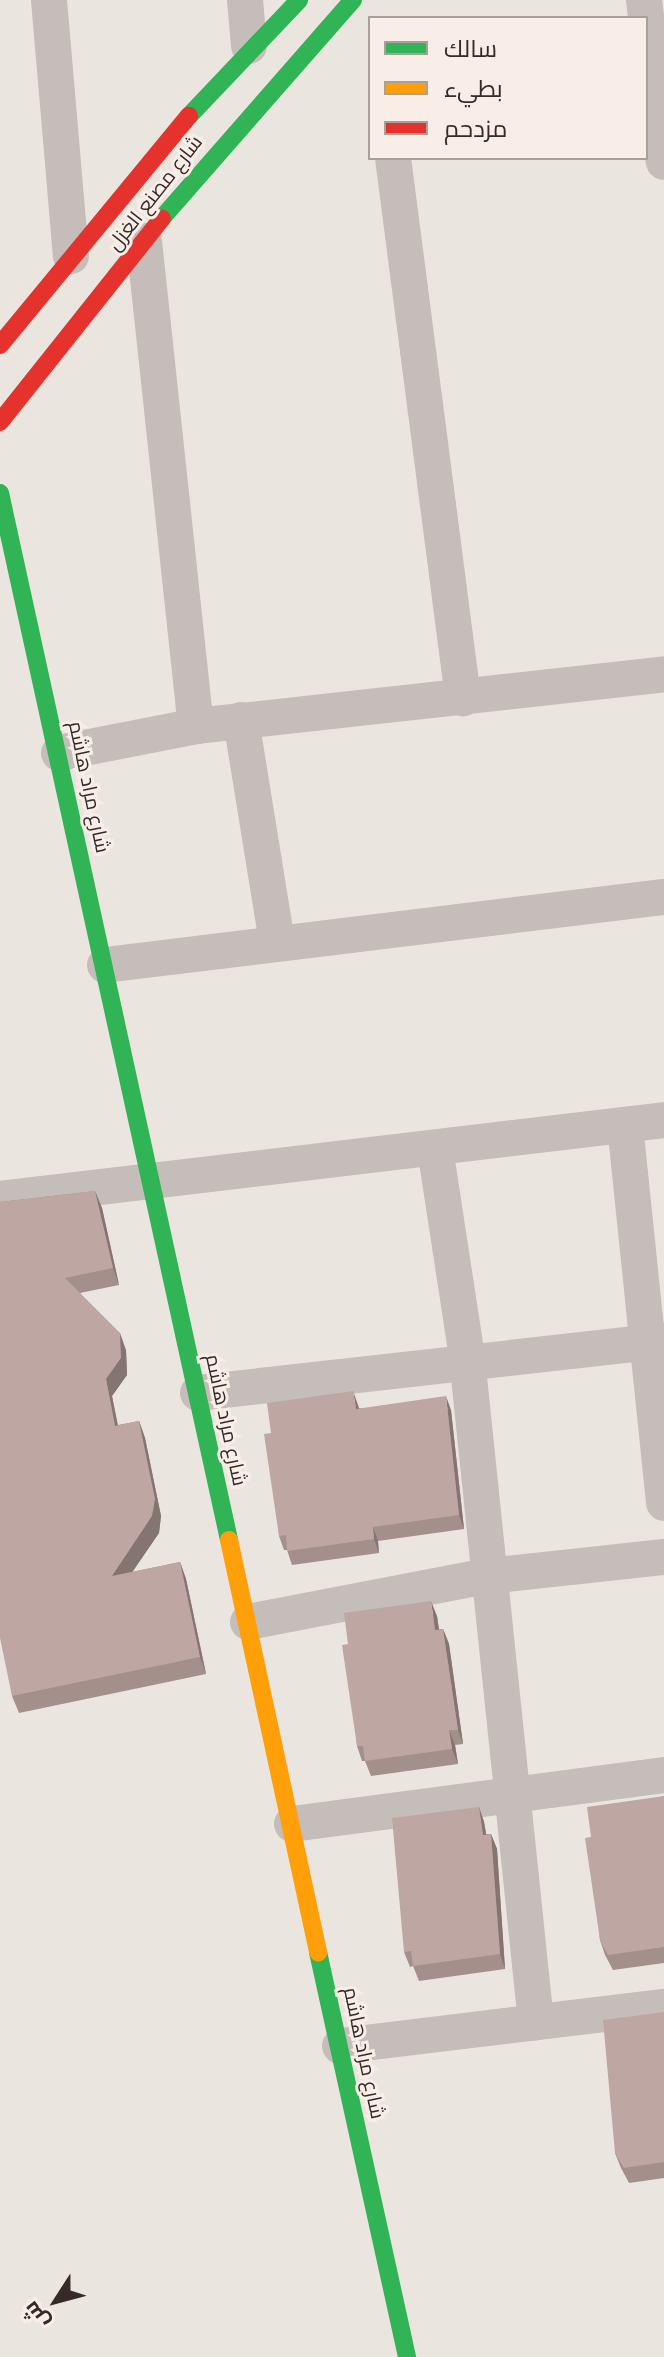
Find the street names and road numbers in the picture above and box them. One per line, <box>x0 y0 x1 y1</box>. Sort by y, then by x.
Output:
street label: شارع مصنع الغزل <box>102 130 208 256</box>
street label: شارع مراد هاشم <box>63 719 115 855</box>
street label: شارع مراد هاشم <box>200 1352 252 1488</box>
street label: شارع مراد هاشم <box>338 1985 390 2121</box>

